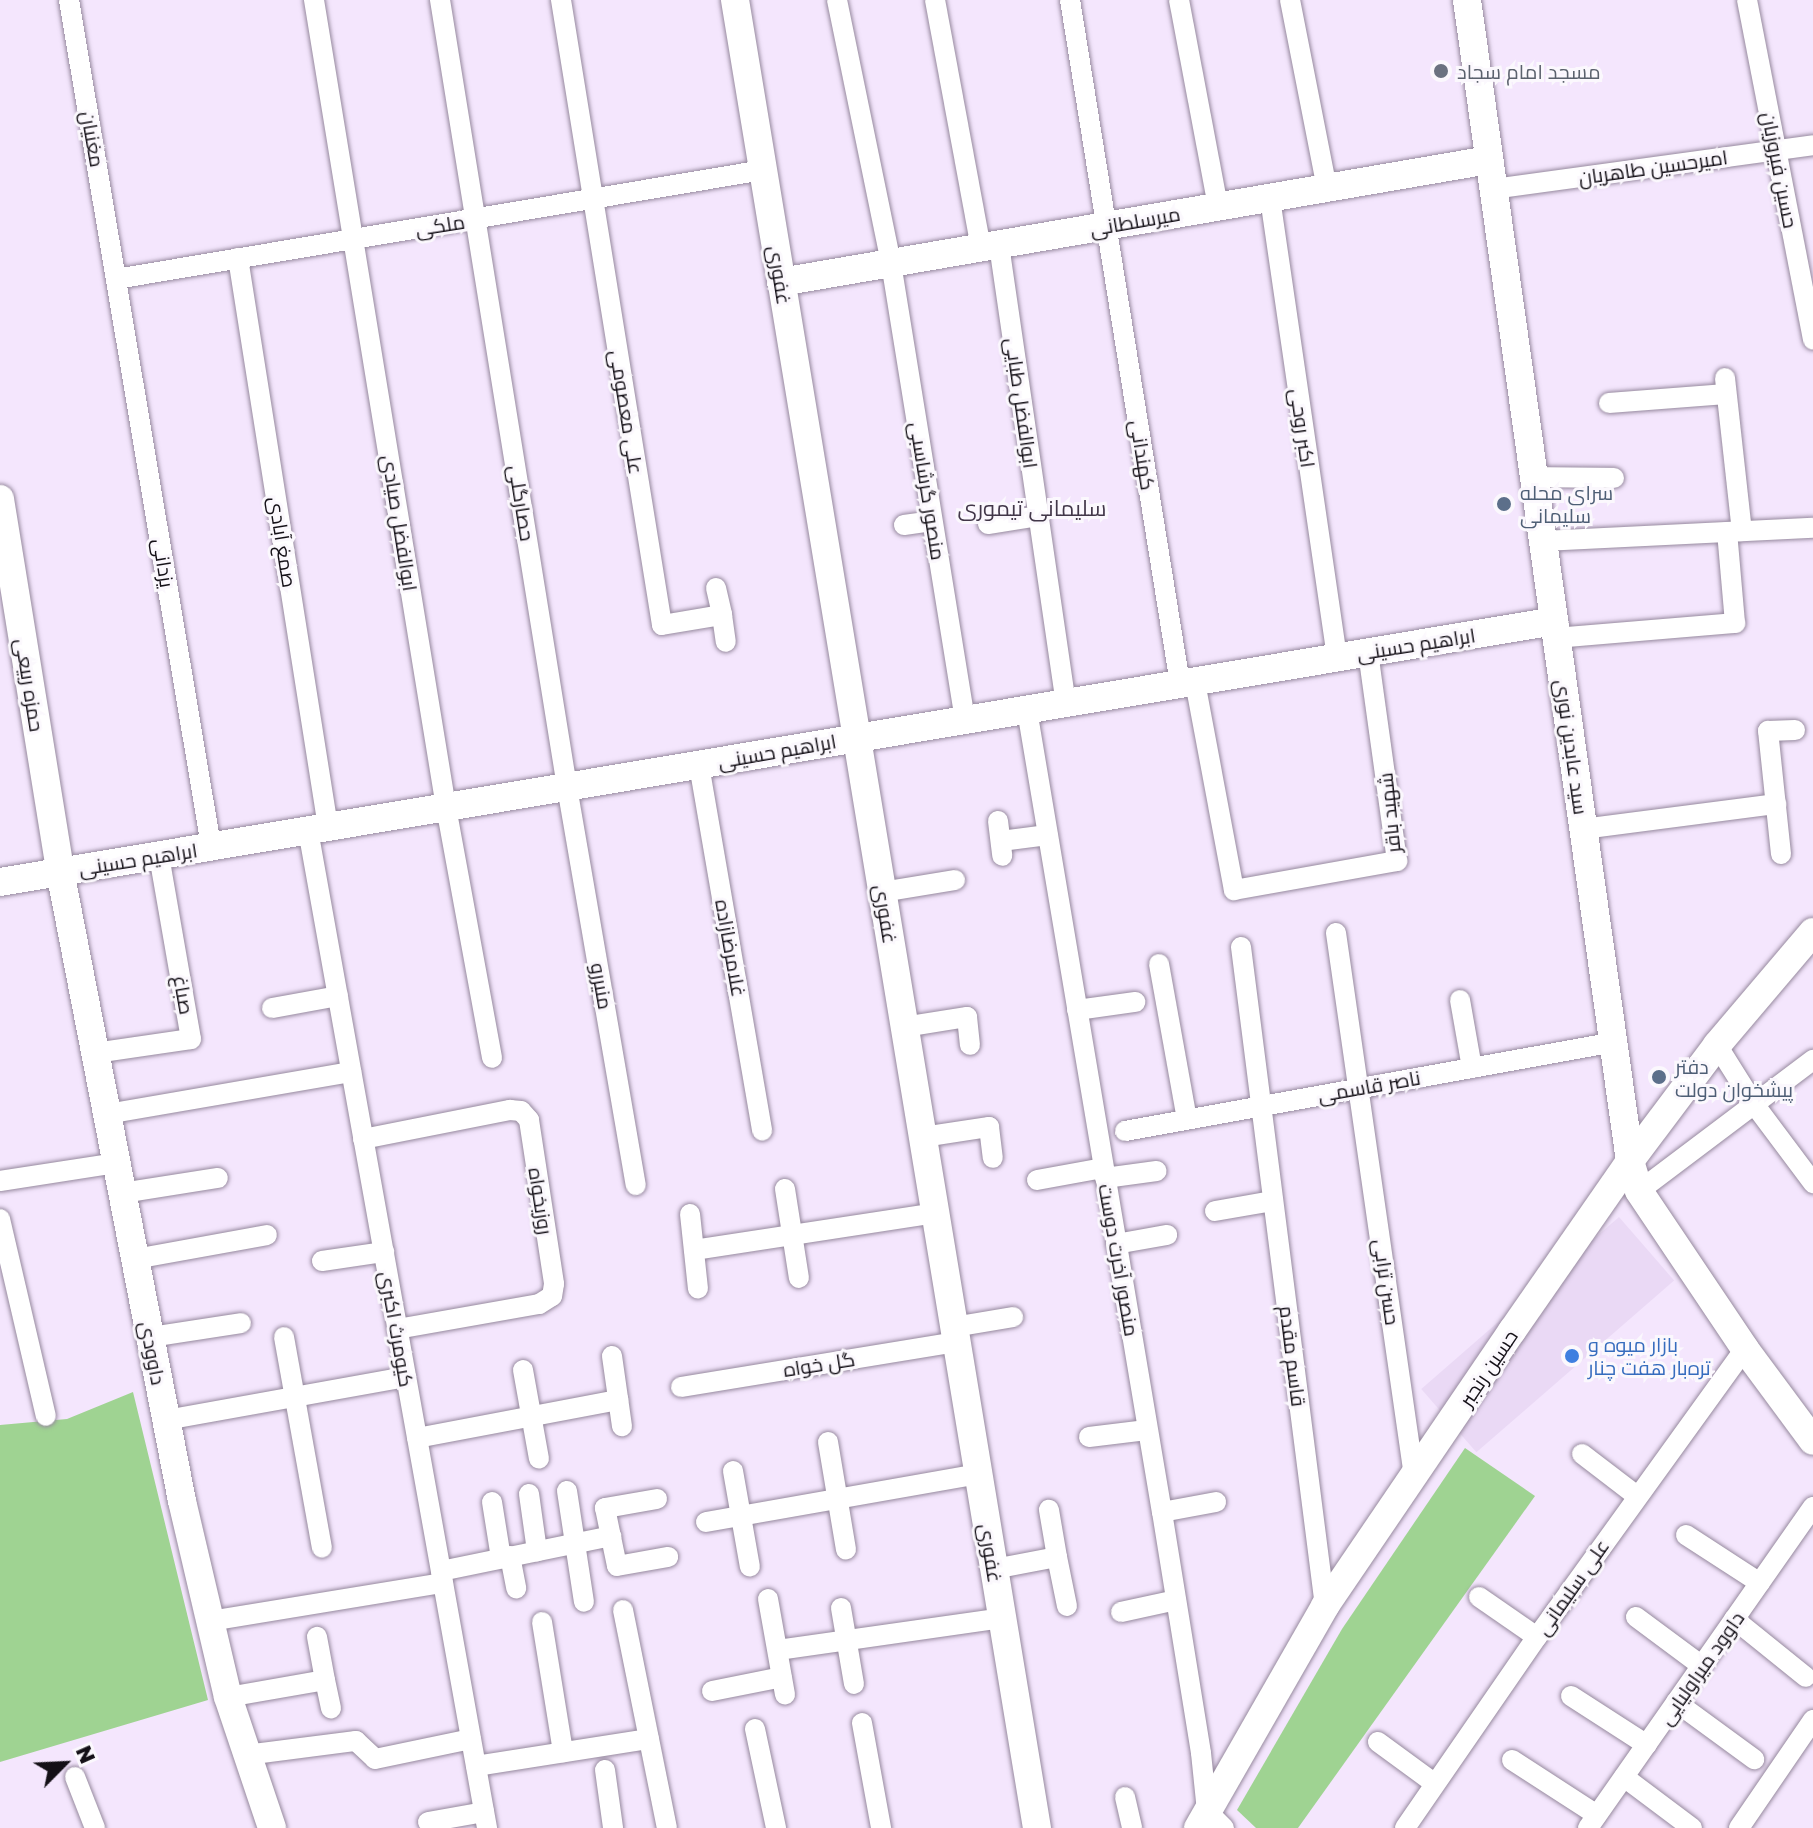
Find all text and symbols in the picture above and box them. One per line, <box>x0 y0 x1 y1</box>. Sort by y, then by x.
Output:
place label: مسجد امام سجاد <box>1457 59 1601 83</box>
marker: مسجد امام سجاد <box>1432 62 1450 80</box>
street label: مغنیان <box>76 109 110 169</box>
street label: حسین فیروزیان <box>1757 110 1803 230</box>
street label: امیرحسین طاهریان <box>1577 145 1729 189</box>
street label: میرسلطانی <box>1088 201 1182 241</box>
street label: ملکی <box>414 209 466 241</box>
street label: غفوری <box>764 244 796 306</box>
street label: ابوالفضل طبایی <box>1001 336 1043 470</box>
street label: علی معصومی <box>605 348 649 476</box>
street label: اکبر روحی <box>1286 387 1320 469</box>
street label: کهندانی <box>1126 418 1160 492</box>
street label: منصور گرشاسبی <box>905 420 951 562</box>
street label: ابوالفضل صیادی <box>377 453 423 593</box>
street label: حصارگلی <box>504 463 540 543</box>
place label: سرای محله سلیمانی <box>1520 480 1613 527</box>
street label: صمغ آبادی <box>264 495 302 589</box>
district label: سلیمانی تیموری <box>958 495 1106 521</box>
marker: سرای محله سلیمانی <box>1495 495 1513 513</box>
street label: یزدانی <box>148 537 180 589</box>
street label: ابراهیم حسینی <box>1355 623 1477 665</box>
street label: حمزه ربیعی <box>11 637 49 733</box>
street label: سید عابدین نوری <box>1551 678 1593 816</box>
street label: ابراهیم حسینی <box>716 729 838 773</box>
street label: شهید باقر <box>1373 772 1405 854</box>
street label: ابراهیم حسینی <box>77 838 199 880</box>
street label: غفوری <box>870 883 902 945</box>
street label: غلامرضازاده <box>711 897 751 999</box>
street label: منیررو <box>586 961 618 1011</box>
street label: صباغ <box>169 974 199 1016</box>
place label: دفتر پیشخوان دولت <box>1675 1054 1793 1101</box>
street label: ناصر قاسمی <box>1316 1065 1422 1107</box>
marker: دفتر پیشخوان دولت <box>1650 1068 1668 1086</box>
street label: روزیخواه <box>524 1166 558 1236</box>
street label: منصور آخرت دوست <box>1094 1182 1144 1338</box>
street label: حسن ترابی <box>1369 1237 1405 1327</box>
street label: کیومرث اکبری <box>375 1269 419 1389</box>
street label: قاسم مقدم <box>1275 1304 1311 1408</box>
street label: داوودی <box>135 1319 171 1387</box>
street label: حسین رنجبر <box>1454 1325 1522 1411</box>
place label: بازار میوه و تره‌بار هفت چنار <box>1588 1332 1711 1379</box>
street label: گل خواه <box>781 1347 857 1381</box>
marker: بازار میوه و تره‌بار هفت چنار <box>1563 1347 1581 1365</box>
street label: غفوری <box>975 1522 1007 1584</box>
street label: علی سلیمانی <box>1530 1534 1614 1640</box>
street label: داوود میراولیایی <box>1653 1607 1749 1729</box>
north arrow <box>24 1724 104 1804</box>
text: N <box>71 1741 102 1767</box>

